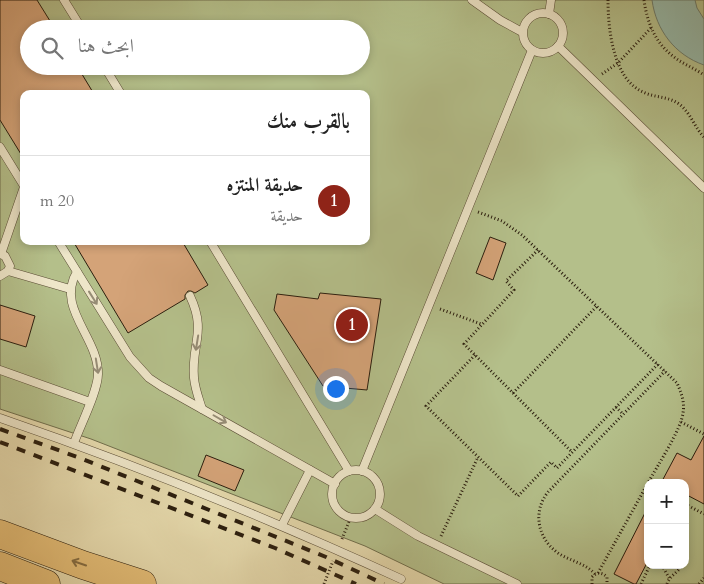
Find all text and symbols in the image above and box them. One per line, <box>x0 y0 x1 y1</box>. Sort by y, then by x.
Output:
search box <box>20 20 370 75</box>
text: ابحث هنا <box>78 33 134 59</box>
icon: search <box>38 34 66 62</box>
text: بالقرب منك <box>267 107 350 136</box>
text: حديقة المنتزه <box>226 172 303 198</box>
text: 20 m <box>40 190 74 212</box>
text: 1 <box>330 190 338 212</box>
text: حديقة <box>271 205 303 227</box>
one-way arrow <box>88 290 98 304</box>
pin: 1 <box>336 306 368 344</box>
one-way arrow <box>192 334 202 350</box>
one-way arrow <box>92 358 102 374</box>
your location <box>323 376 349 402</box>
one-way arrow <box>212 414 226 424</box>
map controls <box>644 479 689 569</box>
button: + <box>644 479 689 524</box>
button: − <box>644 524 689 569</box>
one-way arrow <box>72 558 88 567</box>

